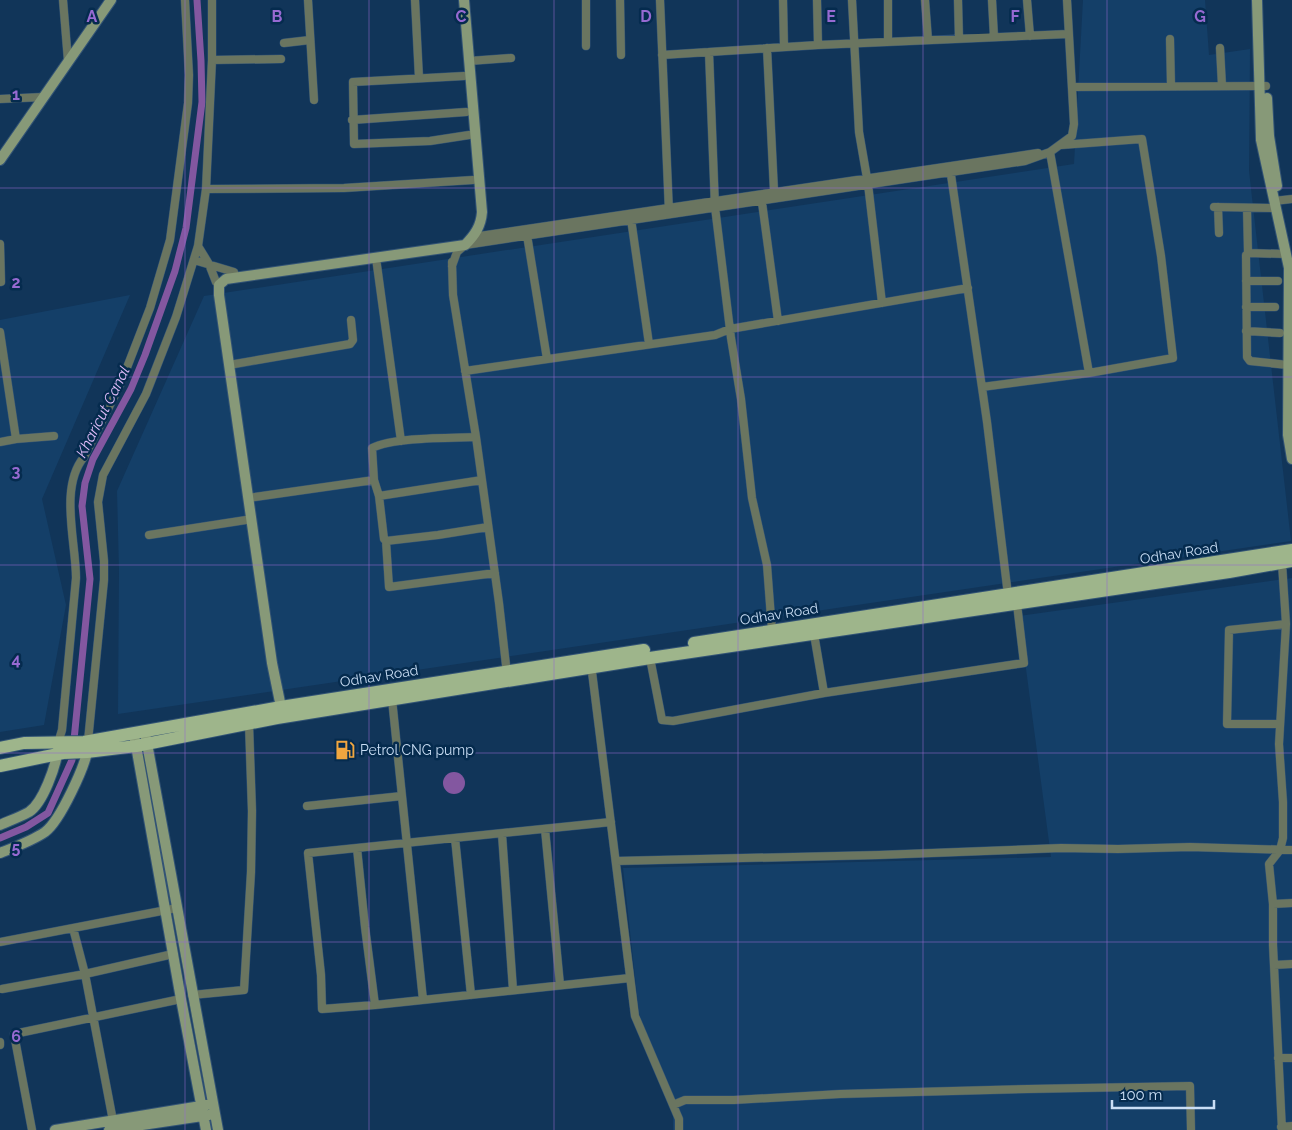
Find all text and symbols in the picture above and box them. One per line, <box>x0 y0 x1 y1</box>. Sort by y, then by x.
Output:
text: A <box>87 7 98 26</box>
text: B <box>272 7 283 26</box>
text: C <box>456 7 467 26</box>
text: D <box>640 7 652 26</box>
text: E <box>826 7 836 26</box>
text: F <box>1010 7 1020 26</box>
text: G <box>1194 7 1206 26</box>
text: 1 <box>12 85 20 104</box>
text: 2 <box>11 273 21 292</box>
water label: Kharicut Canal <box>72 363 134 461</box>
text: 3 <box>12 462 21 481</box>
street label: Odhav Road <box>1139 539 1219 567</box>
street label: Odhav Road <box>739 600 819 628</box>
text: 4 <box>11 650 21 669</box>
street label: Odhav Road <box>339 662 419 690</box>
fuel station icon: Petrol CNG pump <box>334 739 356 761</box>
place label: Petrol CNG pump <box>360 742 474 758</box>
text: 5 <box>12 838 21 857</box>
text: 6 <box>11 1027 21 1046</box>
scale bar <box>1112 1078 1214 1110</box>
text: 100 m <box>1120 1086 1162 1104</box>

